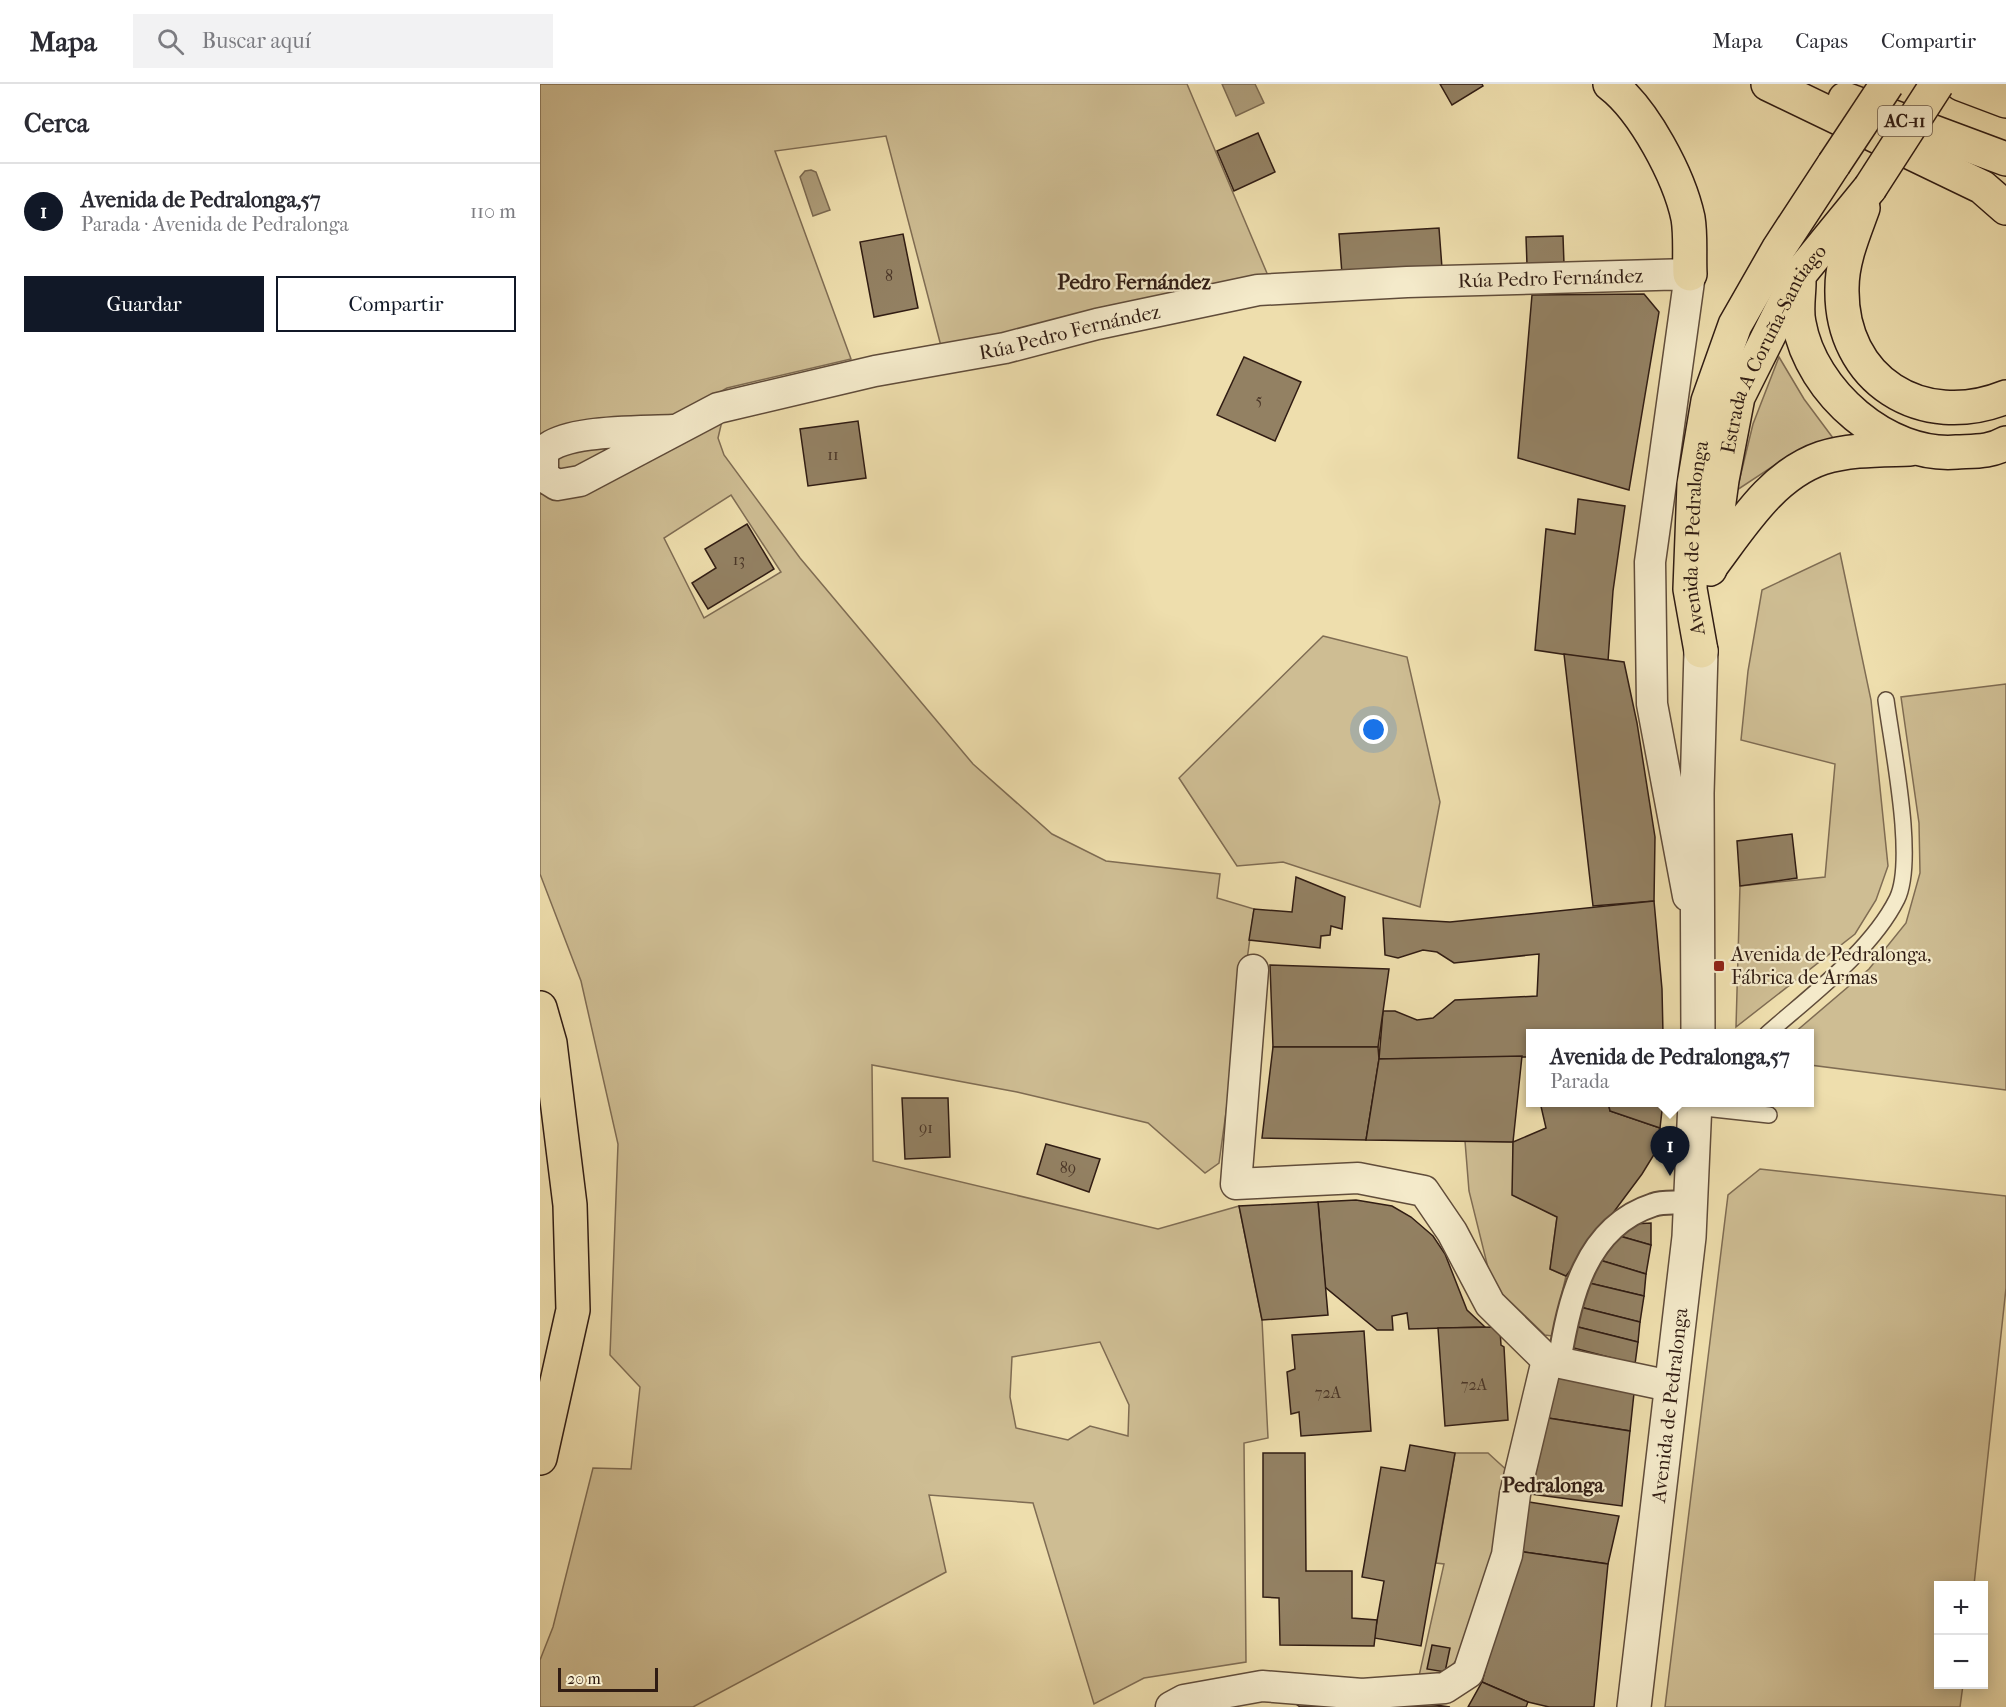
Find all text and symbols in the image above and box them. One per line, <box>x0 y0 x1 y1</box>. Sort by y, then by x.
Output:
search box <box>133 14 553 68</box>
text: Mapa <box>30 25 97 58</box>
icon: search <box>154 25 187 58</box>
text: Buscar aquí <box>202 28 311 54</box>
text: Mapa <box>1712 29 1762 53</box>
text: Capas <box>1795 29 1848 53</box>
text: Compartir <box>1881 29 1976 53</box>
road number: AC-11 <box>1878 106 1932 136</box>
text: Cerca <box>24 108 89 139</box>
text: Avenida de Pedralonga,57 <box>81 187 321 213</box>
text: 1 <box>40 200 47 223</box>
text: 110 m <box>470 200 516 223</box>
text: Parada · Avenida de Pedralonga <box>81 213 349 236</box>
street label: Estrada A Coruña-Santiago <box>1716 240 1831 455</box>
street label: Rúa Pedro Fernández <box>1458 264 1644 293</box>
house number: 8 <box>885 266 893 285</box>
district label: Pedro Fernández <box>1057 270 1211 294</box>
button: Guardar <box>24 276 264 332</box>
button: Compartir <box>276 276 516 332</box>
street label: Rúa Pedro Fernández <box>977 300 1162 364</box>
house number: 5 <box>1256 390 1263 409</box>
street label: Avenida de Pedralonga <box>1679 438 1713 638</box>
house number: 11 <box>827 445 839 464</box>
house number: 13 <box>733 550 745 569</box>
your location <box>1359 715 1388 744</box>
place label: Avenida de Pedralonga, Fábrica de Armas <box>1730 943 1931 989</box>
marker: Avenida de Pedralonga, Fábrica de Armas <box>1712 959 1726 973</box>
popup <box>1526 1029 1814 1107</box>
text: Avenida de Pedralonga,57 <box>1550 1044 1790 1070</box>
text: Parada <box>1550 1070 1609 1093</box>
house number: 91 <box>919 1118 933 1137</box>
pin: 1 <box>1650 1126 1690 1176</box>
house number: 89 <box>1060 1158 1076 1177</box>
street label: Avenida de Pedralonga <box>1647 1306 1693 1505</box>
house number: 72A <box>1461 1375 1488 1394</box>
house number: 72A <box>1315 1383 1342 1402</box>
district label: Pedralonga <box>1502 1473 1605 1497</box>
map controls <box>1934 1581 1988 1689</box>
button: + <box>1934 1581 1988 1635</box>
button: − <box>1934 1635 1988 1689</box>
scale bar <box>558 1665 658 1692</box>
text: 20 m <box>567 1669 601 1688</box>

